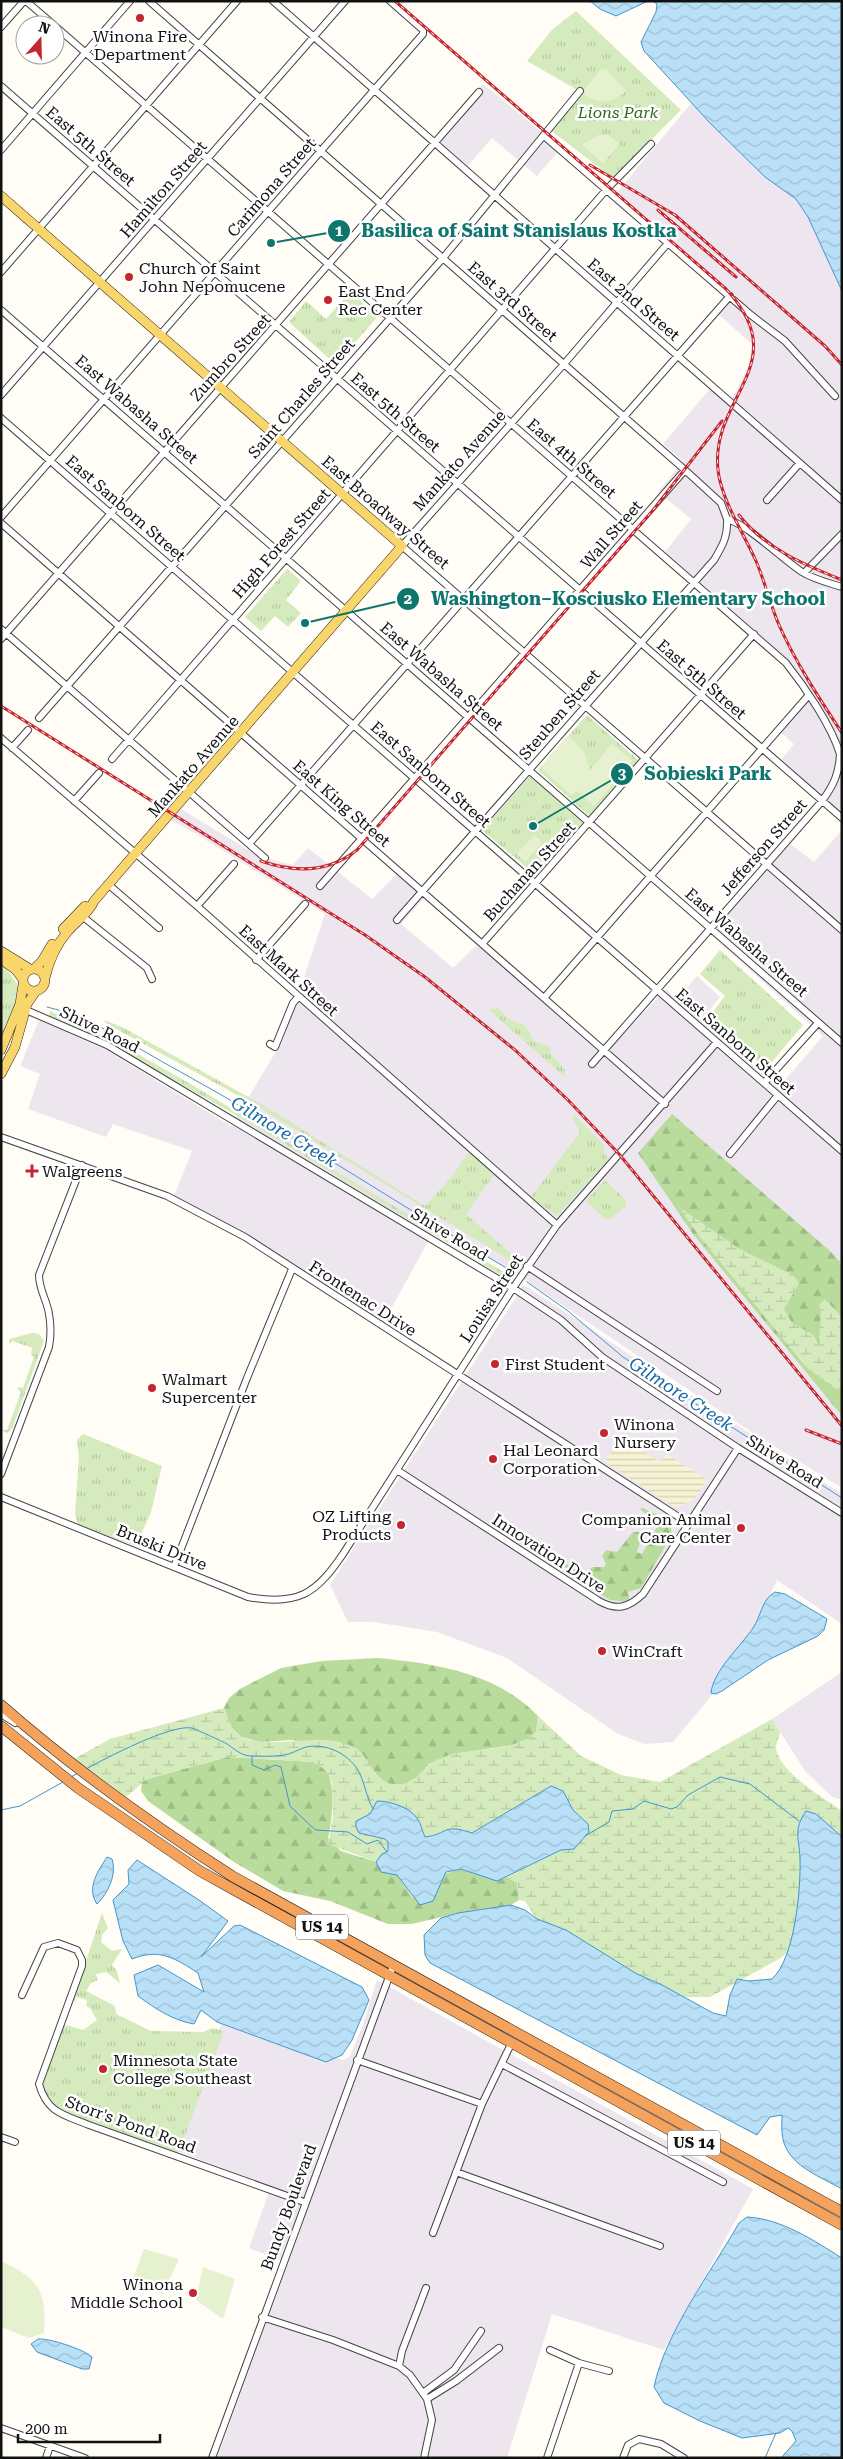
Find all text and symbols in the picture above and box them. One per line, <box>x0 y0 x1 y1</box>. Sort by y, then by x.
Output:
marker: Winona Fire Department <box>134 12 146 24</box>
north arrow <box>15 15 65 65</box>
text: N <box>37 18 52 37</box>
place label: Winona Fire Department <box>93 27 187 64</box>
street label: East 5th Street <box>42 103 139 190</box>
park label: Lions Park <box>577 103 659 122</box>
street label: Carimona Street <box>223 134 320 241</box>
street label: Hamilton Street <box>116 137 211 242</box>
callout: Basilica of Saint Stanislaus Kostka <box>326 214 686 247</box>
text: Basilica of Saint Stanislaus Kostka <box>361 220 677 241</box>
text: 1 <box>335 222 344 240</box>
street label: East 2nd Street <box>584 254 684 345</box>
street label: East 3rd Street <box>464 257 561 345</box>
place label: Church of Saint John Nepomucene <box>139 259 286 296</box>
marker: Church of Saint John Nepomucene <box>123 271 135 283</box>
place label: East End Rec Center <box>338 282 423 319</box>
marker: East End Rec Center <box>322 294 334 306</box>
street label: Zumbro Street <box>186 310 275 405</box>
street label: Saint Charles Street <box>244 335 359 462</box>
street label: East Wabasha Street <box>71 351 202 468</box>
street label: East 5th Street <box>347 369 444 456</box>
street label: Mankato Avenue <box>409 406 510 515</box>
street label: East 4th Street <box>523 415 620 502</box>
street label: East Sanborn Street <box>62 451 189 566</box>
street label: East Broadway Street <box>318 452 453 573</box>
street label: High Forest Street <box>229 485 334 602</box>
street label: Wall Street <box>577 496 646 572</box>
callout: Washington–Kosciusko Elementary School <box>396 582 835 615</box>
text: Washington–Kosciusko Elementary School <box>431 588 825 609</box>
text: 2 <box>404 590 412 608</box>
street label: East Wabasha Street <box>376 618 507 735</box>
street label: East 5th Street <box>653 636 750 723</box>
street label: Steuben Street <box>515 665 604 764</box>
street label: Mankato Avenue <box>144 711 243 821</box>
street label: East Sanborn Street <box>367 717 494 832</box>
street label: East King Street <box>289 756 394 851</box>
callout: Sobieski Park <box>609 757 782 790</box>
text: Sobieski Park <box>644 763 772 784</box>
text: 3 <box>618 765 627 783</box>
street label: Jefferson Street <box>716 795 811 900</box>
street label: Buchanan Street <box>480 817 579 925</box>
street label: East Wabasha Street <box>681 884 812 1001</box>
street label: East Mark Street <box>235 921 342 1020</box>
street label: East Sanborn Street <box>672 984 799 1099</box>
street label: Shive Road <box>57 1002 143 1057</box>
water label: Gilmore Creek <box>227 1092 341 1172</box>
place label: Walgreens <box>42 1162 123 1181</box>
marker: Walgreens <box>26 1165 38 1177</box>
street label: Shive Road <box>408 1204 492 1265</box>
street label: Louisa Street <box>456 1251 527 1346</box>
street label: Frontenac Drive <box>305 1257 420 1340</box>
water label: Gilmore Creek <box>625 1352 737 1435</box>
place label: First Student <box>505 1355 605 1374</box>
marker: First Student <box>489 1358 501 1370</box>
place label: Walmart Supercenter <box>162 1370 257 1407</box>
marker: Walmart Supercenter <box>146 1382 158 1394</box>
place label: Winona Nursery <box>614 1415 676 1452</box>
marker: Winona Nursery <box>598 1427 610 1439</box>
street label: Shive Road <box>743 1430 826 1492</box>
place label: Hal Leonard Corporation <box>503 1441 598 1478</box>
marker: Hal Leonard Corporation <box>487 1453 499 1465</box>
place label: OZ Lifting Products <box>312 1507 392 1544</box>
street label: Innovation Drive <box>489 1510 609 1597</box>
place label: Companion Animal Care Center <box>582 1510 731 1547</box>
marker: OZ Lifting Products <box>395 1519 407 1531</box>
street label: Bruski Drive <box>114 1521 210 1574</box>
marker: Companion Animal Care Center <box>735 1522 747 1534</box>
place label: WinCraft <box>612 1642 683 1661</box>
marker: WinCraft <box>596 1645 608 1657</box>
road number: US 14 <box>296 1914 348 1940</box>
place label: Minnesota State College Southeast <box>113 2051 252 2088</box>
marker: Minnesota State College Southeast <box>97 2063 109 2075</box>
street label: Storr's Pond Road <box>63 2092 199 2157</box>
road number: US 14 <box>668 2130 720 2156</box>
street label: Bundy Boulevard <box>257 2141 320 2273</box>
place label: Winona Middle School <box>70 2275 183 2312</box>
marker: Winona Middle School <box>187 2287 199 2299</box>
scale bar <box>18 2412 160 2444</box>
text: 200 m <box>25 2420 68 2438</box>

